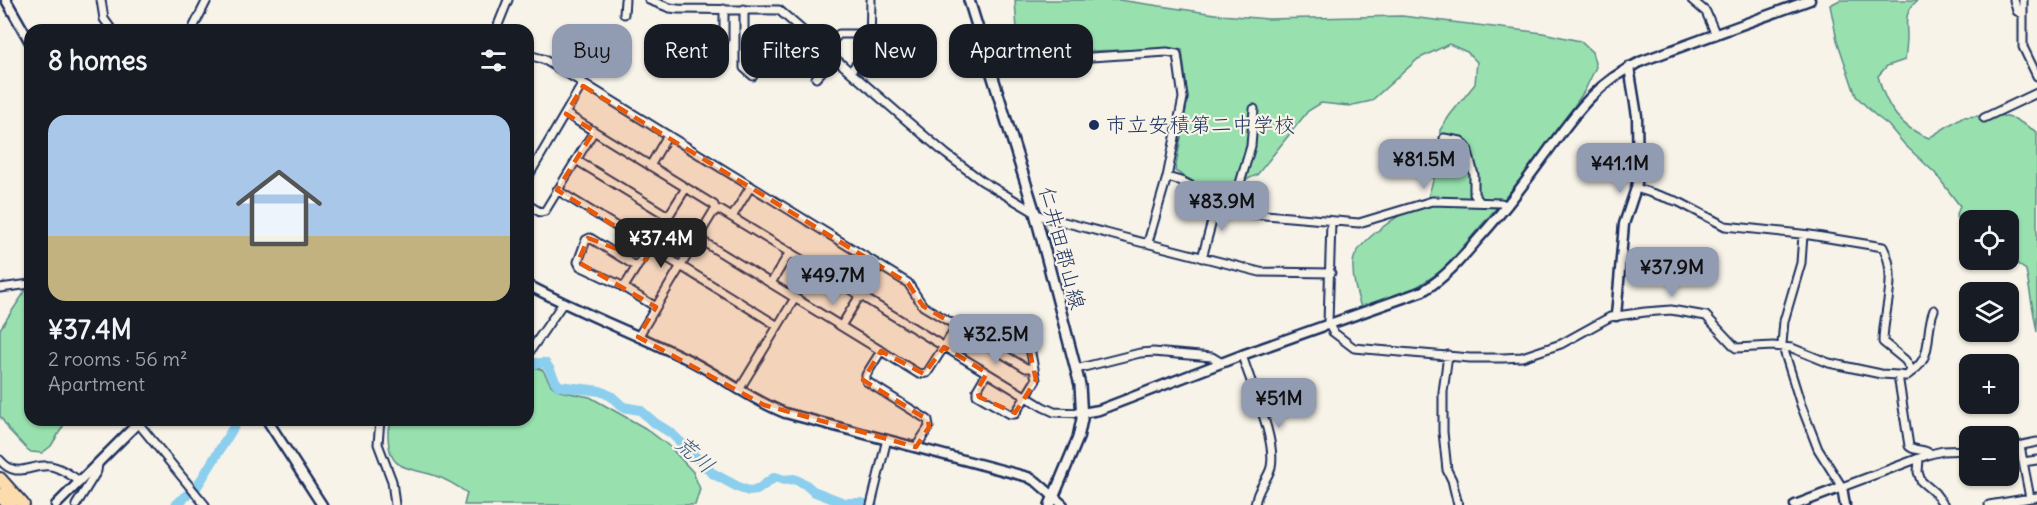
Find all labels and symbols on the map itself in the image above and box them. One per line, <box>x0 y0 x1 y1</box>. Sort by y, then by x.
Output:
place label: 市立安積第二中学校 <box>1106 111 1295 138</box>
marker: 市立安積第二中学校 <box>1087 118 1101 132</box>
pin: ¥81.5M <box>1375 139 1473 190</box>
pin: ¥41.1M <box>1571 143 1669 194</box>
pin: ¥83.9M <box>1173 181 1271 232</box>
street label: 仁井田郡山線 <box>1033 184 1092 312</box>
pin: ¥37.4M <box>612 218 710 269</box>
pin: ¥37.9M <box>1623 247 1721 298</box>
pin: ¥49.7M <box>784 255 882 306</box>
pin: ¥32.5M <box>947 314 1045 365</box>
pin: ¥51M <box>1243 378 1315 429</box>
water label: 荒川 <box>669 429 721 479</box>

